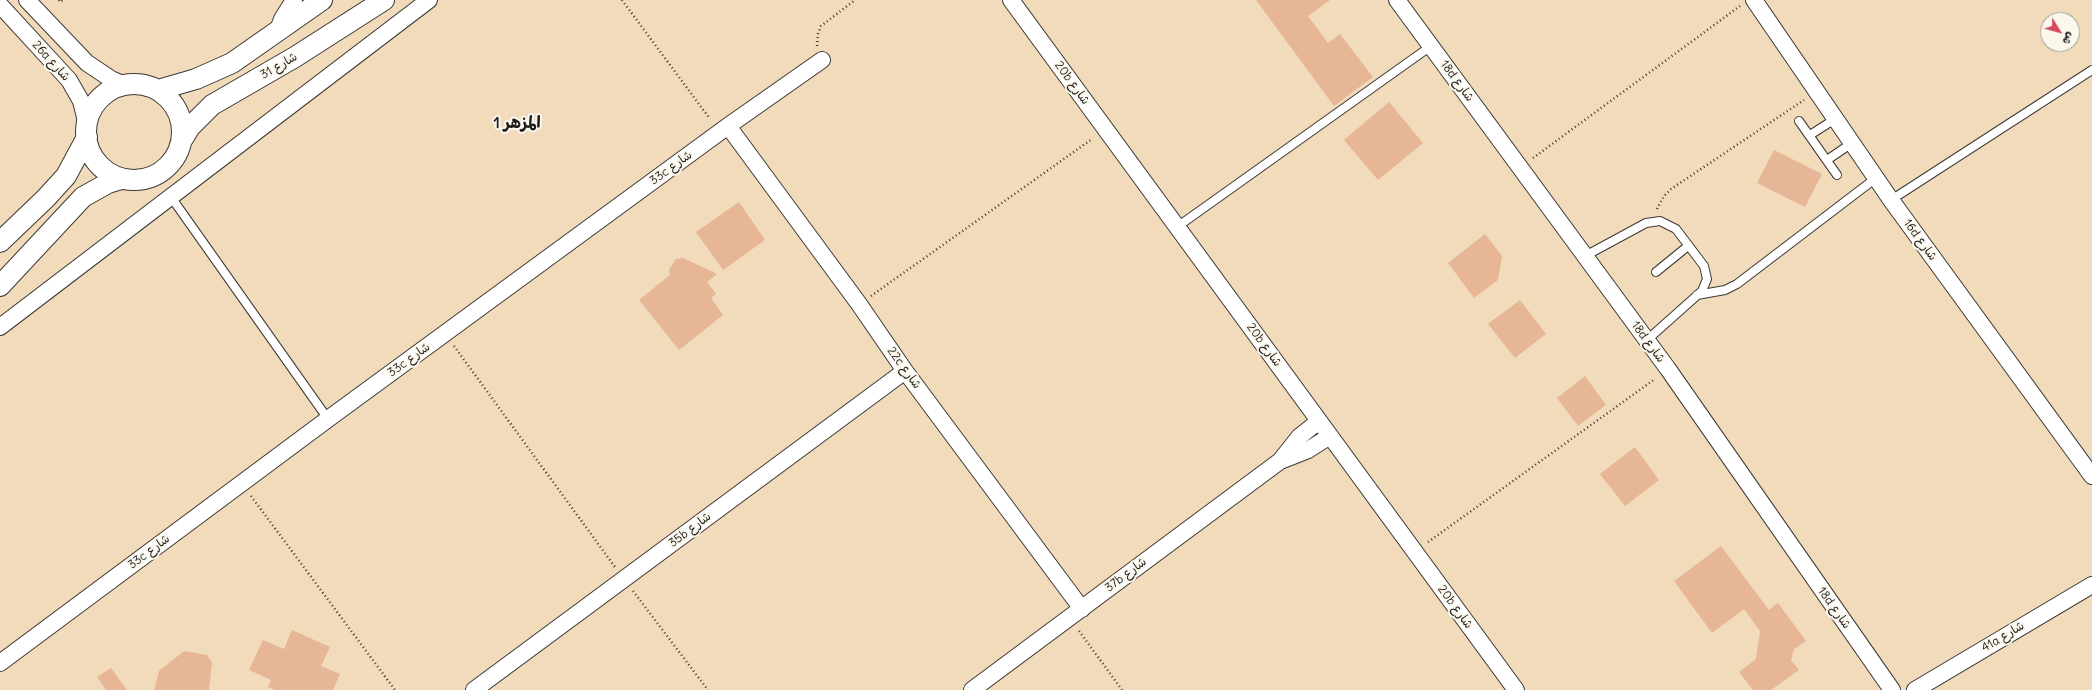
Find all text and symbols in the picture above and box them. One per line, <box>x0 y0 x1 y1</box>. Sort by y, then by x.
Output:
north arrow <box>2040 12 2080 52</box>
text: ش <box>2060 30 2078 48</box>
street label: 26a شارع <box>29 38 73 84</box>
street label: شارع 31 <box>258 50 300 82</box>
street label: 18d شارع <box>1437 58 1477 104</box>
street label: 20b شارع <box>1052 59 1092 107</box>
district label: المزهر 1 <box>493 113 541 133</box>
street label: 33c شارع <box>647 148 695 188</box>
street label: 16d شارع <box>1900 217 1940 263</box>
street label: 18d شارع <box>1628 319 1668 365</box>
street label: 20b شارع <box>1244 321 1284 369</box>
street label: 33c شارع <box>385 340 433 380</box>
street label: 22c شارع <box>884 344 924 392</box>
street label: 35b شارع <box>666 509 714 551</box>
street label: 33c شارع <box>125 532 173 572</box>
street label: 37b شارع <box>1102 555 1150 595</box>
street label: 20b شارع <box>1435 583 1475 631</box>
street label: 18d شارع <box>1814 584 1854 632</box>
street label: 41a شارع <box>1979 619 2027 655</box>

